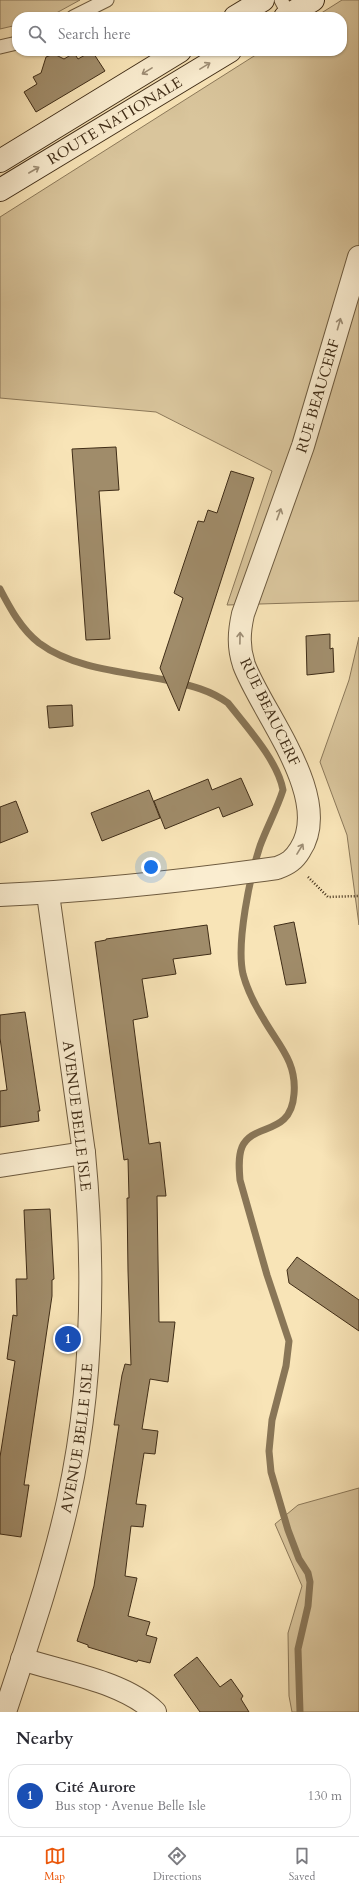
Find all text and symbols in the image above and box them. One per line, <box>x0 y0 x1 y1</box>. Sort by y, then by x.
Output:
search box <box>12 12 347 56</box>
icon: search <box>26 23 48 45</box>
text: Search here <box>58 24 131 44</box>
one-way arrow <box>199 62 211 70</box>
one-way arrow <box>141 68 153 76</box>
street label: ROUTE NATIONALE <box>43 72 186 169</box>
one-way arrow <box>28 166 40 174</box>
one-way arrow <box>336 317 343 330</box>
street label: RUE BEAUCERF <box>291 336 344 456</box>
one-way arrow <box>275 509 283 521</box>
one-way arrow <box>236 632 244 645</box>
street label: RUE BEAUCERF <box>235 655 305 769</box>
one-way arrow <box>297 843 305 855</box>
your location <box>141 857 161 877</box>
street label: AVENUE BELLE ISLE <box>58 1040 96 1192</box>
pin: 1 <box>55 1324 81 1354</box>
street label: AVENUE BELLE ISLE <box>56 1362 98 1515</box>
text: Nearby <box>16 1727 73 1750</box>
text: Cité Aurore <box>55 1777 136 1797</box>
text: 1 <box>27 1787 33 1805</box>
text: 130 m <box>308 1787 342 1805</box>
text: Bus stop · Avenue Belle Isle <box>55 1797 206 1815</box>
tab: Map <box>44 1845 66 1884</box>
tab: Directions <box>153 1845 201 1884</box>
tab: Saved <box>289 1845 315 1884</box>

